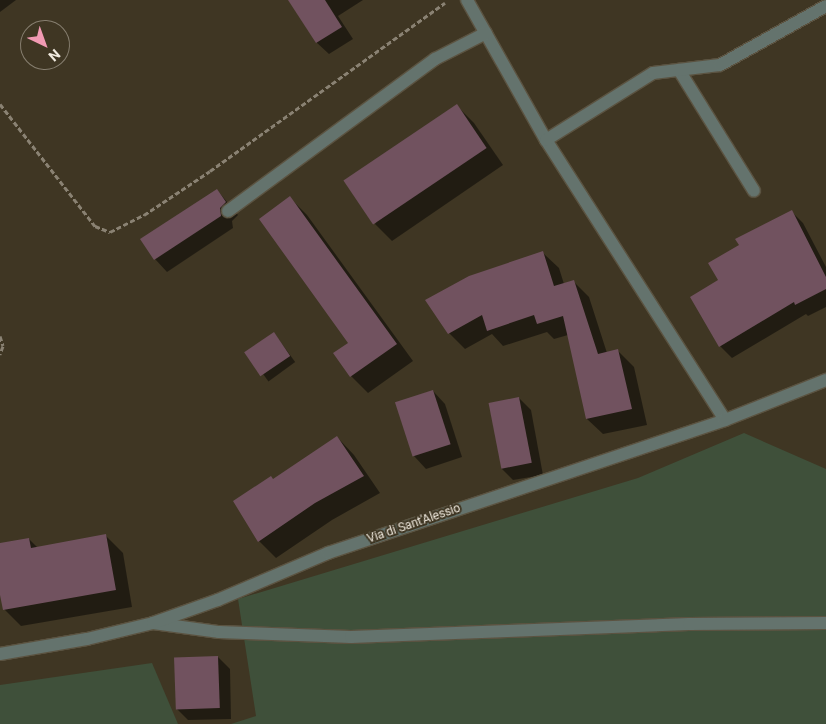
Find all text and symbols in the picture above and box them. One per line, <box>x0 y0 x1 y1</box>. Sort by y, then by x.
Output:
north arrow <box>20 20 70 70</box>
text: N <box>45 46 63 65</box>
street label: Via di Sant'Alessio <box>366 501 462 547</box>

